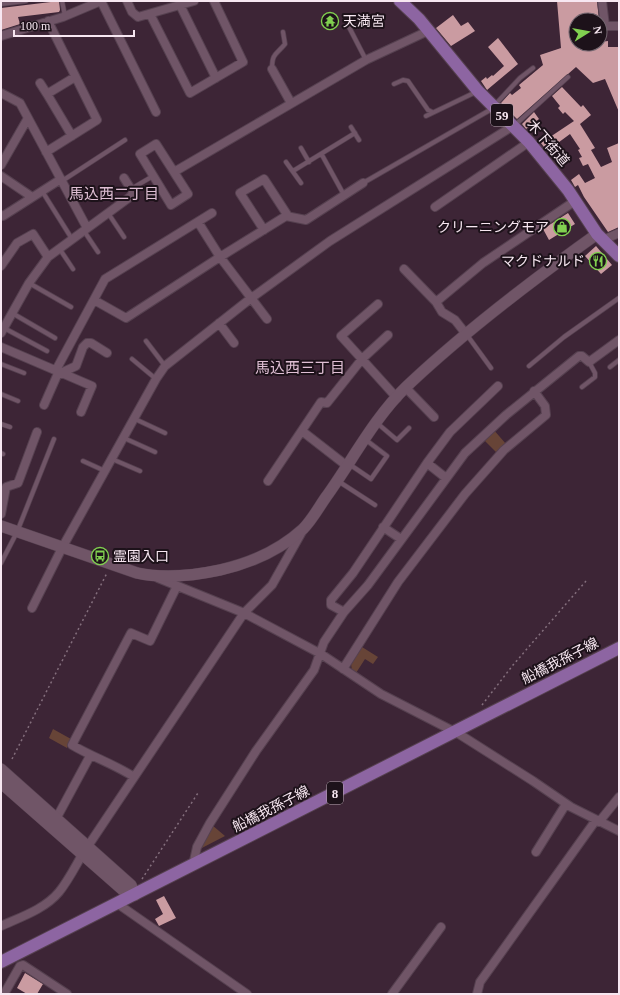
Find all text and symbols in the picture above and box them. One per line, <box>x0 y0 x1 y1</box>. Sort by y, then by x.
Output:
temple icon: 天満宮 <box>320 11 340 31</box>
scale bar <box>14 12 134 38</box>
north arrow <box>568 12 608 52</box>
place label: 天満宮 <box>343 14 385 29</box>
text: 100 m <box>20 19 51 33</box>
text: N <box>591 25 604 35</box>
road number: 59 <box>491 104 513 126</box>
street label: 木下街道 <box>524 117 572 169</box>
district label: 馬込西二丁目 <box>69 186 159 202</box>
shop icon: クリーニングモア <box>552 217 572 237</box>
place label: クリーニングモア <box>437 220 549 235</box>
restaurant icon: マクドナルド <box>588 251 608 271</box>
place label: マクドナルド <box>501 254 585 269</box>
district label: 馬込西三丁目 <box>255 360 345 376</box>
bus stop icon: 霊園入口 <box>90 546 110 566</box>
place label: 霊園入口 <box>113 549 169 564</box>
street label: 船橋我孫子線 <box>519 635 601 687</box>
road number: 8 <box>327 782 343 804</box>
street label: 船橋我孫子線 <box>230 783 312 835</box>

